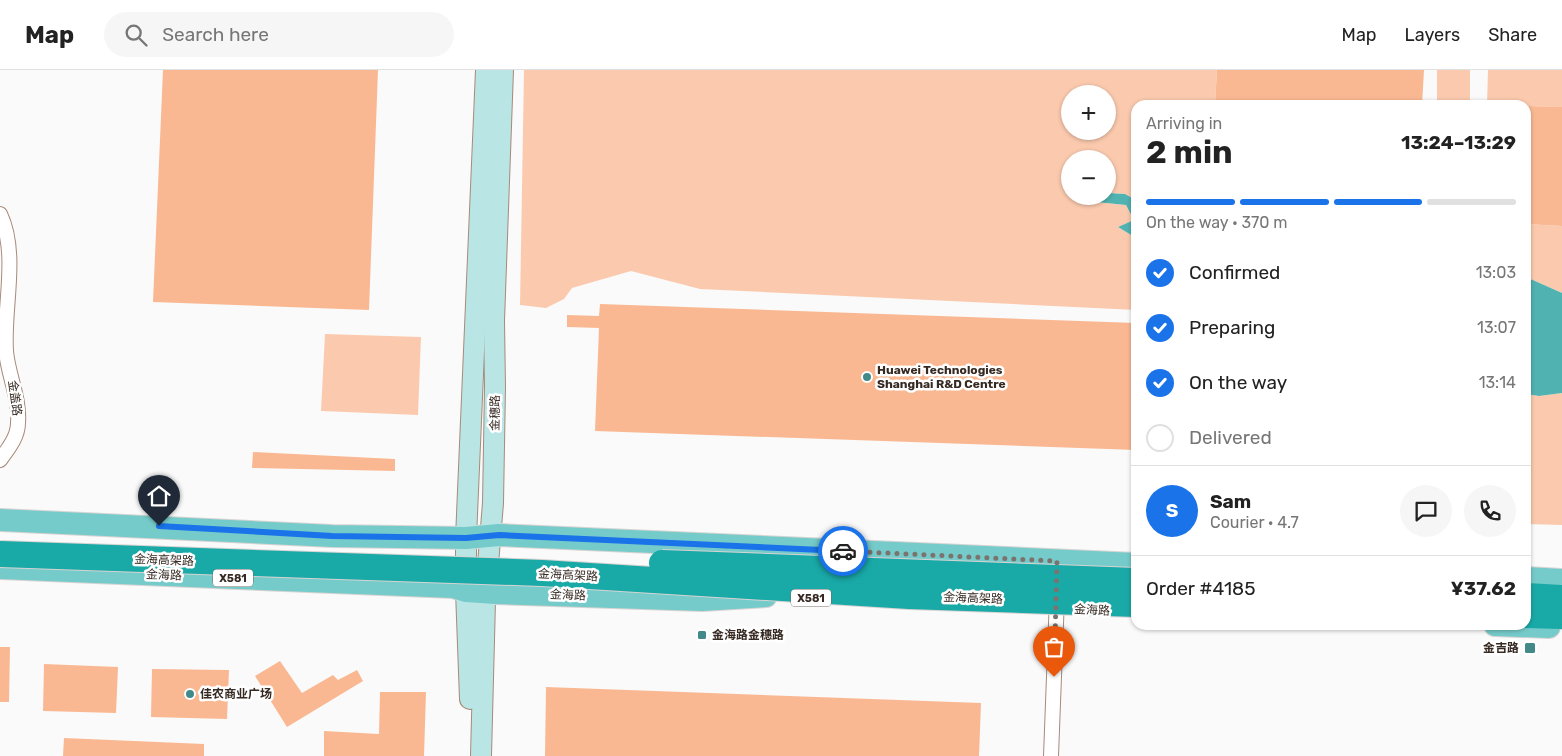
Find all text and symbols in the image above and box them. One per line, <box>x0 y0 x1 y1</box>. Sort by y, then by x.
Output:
search box <box>104 12 454 57</box>
text: Map <box>25 21 74 49</box>
icon: search <box>122 21 150 49</box>
text: Search here <box>162 23 269 46</box>
text: Map <box>1342 24 1377 46</box>
text: Layers <box>1405 24 1460 46</box>
text: Share <box>1488 24 1537 46</box>
map controls <box>1061 85 1116 205</box>
button: + <box>1061 85 1116 140</box>
text: Arriving in <box>1146 114 1222 133</box>
text: 13:24–13:29 <box>1401 131 1516 154</box>
text: 2 min <box>1146 133 1233 171</box>
button: − <box>1061 150 1116 205</box>
text: On the way · 370 m <box>1146 213 1288 232</box>
icon: check <box>1146 259 1174 287</box>
text: Confirmed <box>1189 261 1280 284</box>
text: 13:03 <box>1476 263 1516 282</box>
icon: check <box>1146 314 1174 342</box>
text: Preparing <box>1189 316 1275 339</box>
text: 13:07 <box>1477 318 1516 337</box>
place label: Huawei Technologies Shanghai R&D Centre <box>877 363 1006 391</box>
icon: check <box>1146 369 1174 397</box>
marker: Huawei Technologies Shanghai R&D Centre <box>861 371 873 383</box>
text: On the way <box>1189 371 1287 394</box>
text: 13:14 <box>1479 373 1516 392</box>
street label: 金盖路 <box>6 379 24 417</box>
street label: 金穗路 <box>488 395 502 431</box>
text: Delivered <box>1189 426 1272 449</box>
pin <box>138 475 180 526</box>
icon: home <box>145 482 173 510</box>
button: chat <box>1400 485 1452 537</box>
button: phone <box>1464 485 1516 537</box>
text: Sam <box>1210 490 1251 513</box>
text: S <box>1166 499 1178 522</box>
text: Courier · 4.7 <box>1210 513 1299 532</box>
courier <box>818 526 868 576</box>
icon: car <box>829 537 857 565</box>
street label: 金海高架路 <box>134 552 194 568</box>
street label: 金海高架路 <box>538 566 598 584</box>
street label: 金海路 <box>146 567 182 583</box>
road number: X581 <box>213 569 253 586</box>
text: Order #4185 <box>1146 577 1255 600</box>
text: ¥37.62 <box>1451 577 1516 600</box>
street label: 金海路 <box>550 587 586 603</box>
road number: X581 <box>791 590 831 606</box>
street label: 金海高架路 <box>943 590 1003 606</box>
street label: 金海路 <box>1074 602 1110 618</box>
pin <box>1033 626 1075 677</box>
place label: 金海路金穗路 <box>712 628 784 642</box>
marker: 金海路金穗路 <box>696 629 708 641</box>
icon: bag <box>1040 633 1068 661</box>
place label: 金吉路 <box>1483 641 1519 655</box>
marker: 金吉路 <box>1523 641 1537 655</box>
place label: 佳农商业广场 <box>200 687 272 701</box>
marker: 佳农商业广场 <box>184 688 196 700</box>

